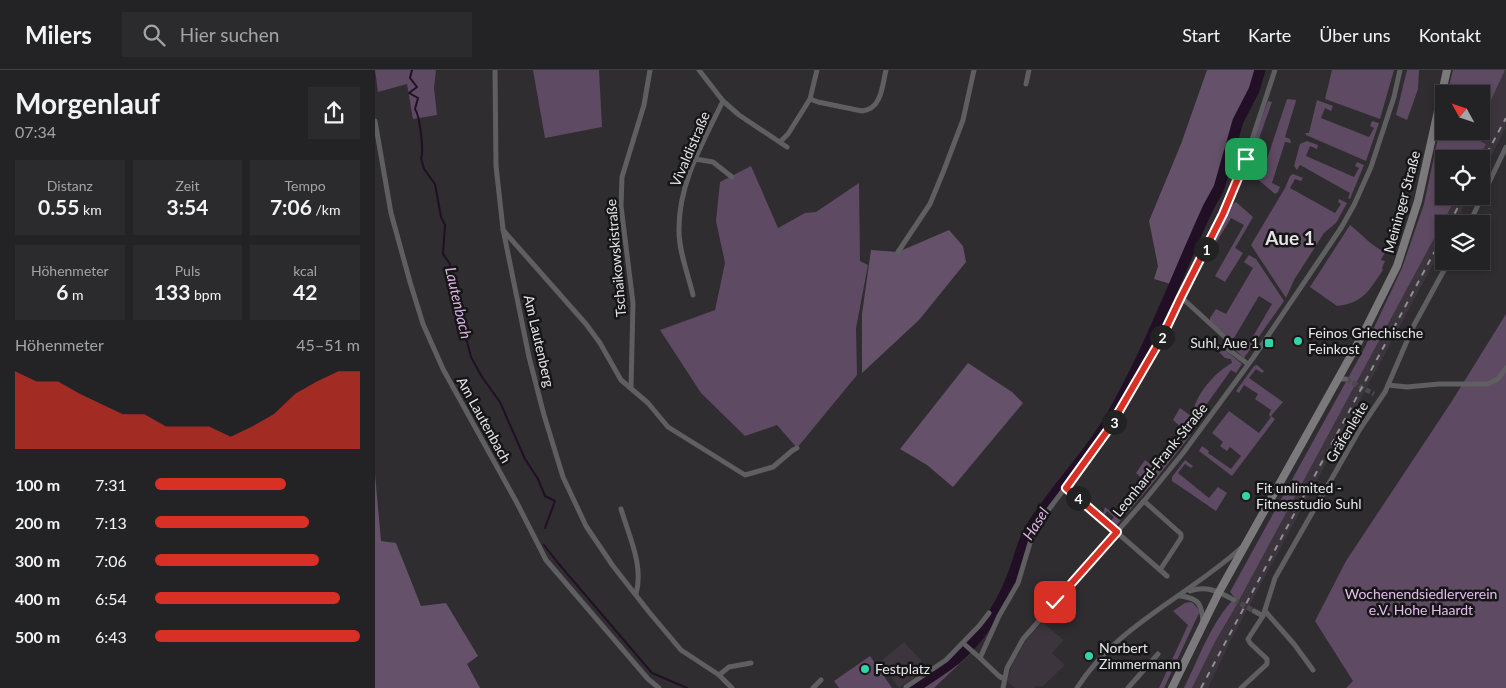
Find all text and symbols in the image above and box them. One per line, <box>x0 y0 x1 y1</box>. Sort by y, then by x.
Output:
search box <box>122 12 472 57</box>
text: Milers <box>25 20 92 49</box>
icon: search <box>140 21 168 49</box>
text: Hier suchen <box>180 23 279 46</box>
text: Start <box>1182 24 1220 46</box>
text: Karte <box>1248 24 1291 46</box>
text: Über uns <box>1319 24 1391 46</box>
text: Kontakt <box>1419 24 1481 46</box>
north arrow <box>1435 85 1490 140</box>
map controls <box>1435 85 1490 270</box>
text: Morgenlauf <box>15 86 160 120</box>
button: share <box>308 87 360 139</box>
street label: Vivaldistraße <box>666 109 713 189</box>
text: 07:34 <box>15 122 56 141</box>
pin <box>1225 138 1267 180</box>
icon: arrive <box>1232 145 1260 173</box>
street label: Meininger Straße <box>1380 149 1423 255</box>
button: locate <box>1435 150 1490 205</box>
text: Distanz <box>47 177 93 194</box>
text: Zeit <box>176 177 199 194</box>
text: Tempo <box>285 177 326 194</box>
text: 0.55 <box>38 194 79 219</box>
text: 3:54 <box>167 194 208 219</box>
text: 7:06 <box>270 194 312 219</box>
street label: Tschaikowskistraße <box>602 198 629 318</box>
text: km <box>79 201 102 218</box>
text: /km <box>312 201 340 218</box>
button: layers <box>1435 215 1490 270</box>
district label: Aue 1 <box>1264 226 1315 249</box>
pin: 1 <box>1193 236 1219 262</box>
text: 1 <box>1202 241 1211 258</box>
text: Höhenmeter <box>31 262 109 279</box>
text: Puls <box>175 262 200 279</box>
text: kcal <box>293 262 317 279</box>
water label: Lautenbach <box>442 265 476 340</box>
text: 6 <box>56 279 68 304</box>
text: 133 <box>154 279 190 304</box>
text: 42 <box>293 279 317 304</box>
text: m <box>68 286 83 303</box>
text: bpm <box>190 286 221 303</box>
street label: Am Lautenberg <box>521 293 558 389</box>
pin: 2 <box>1149 324 1175 350</box>
place label: Feinos Griechische Feinkost <box>1308 324 1423 357</box>
text: 2 <box>1158 329 1167 346</box>
place label: Suhl, Aue 1 <box>1190 334 1259 351</box>
text: Höhenmeter <box>15 335 104 354</box>
text: 45–51 m <box>296 335 360 354</box>
marker: Feinos Griechische Feinkost <box>1292 335 1304 347</box>
marker: Suhl, Aue 1 <box>1263 337 1275 349</box>
street label: Am Lautenbach <box>454 374 515 466</box>
street label: Gräfenleite <box>1322 398 1371 465</box>
street label: Leonhard-Frank-Straße <box>1109 399 1211 520</box>
pin: 3 <box>1101 410 1127 434</box>
text: 3 <box>1110 414 1119 431</box>
text: 100 m <box>15 475 60 494</box>
text: 7:31 <box>95 475 127 494</box>
place label: Fit unlimited - Fitnesstudio Suhl <box>1256 479 1362 512</box>
pin: 4 <box>1065 486 1091 510</box>
text: 4 <box>1074 490 1083 507</box>
marker: Fit unlimited - Fitnesstudio Suhl <box>1240 490 1252 502</box>
water label: Hasel <box>1018 503 1052 543</box>
text: 200 m <box>15 513 60 532</box>
text: 7:13 <box>95 513 127 532</box>
text: 300 m <box>15 551 60 570</box>
text: 7:06 <box>95 551 127 570</box>
pin <box>1034 581 1076 623</box>
park label: Wochenendsiedlerverein e.V. Hohe Haardt <box>1345 585 1497 618</box>
icon: check <box>1041 588 1069 616</box>
text: 400 m <box>15 589 60 608</box>
text: 6:54 <box>95 589 127 608</box>
text: 500 m <box>15 627 60 646</box>
text: 6:43 <box>95 627 127 646</box>
place label: Norbert Zimmermann <box>1099 639 1180 672</box>
marker: Norbert Zimmermann <box>1083 650 1095 662</box>
place label: Festplatz <box>875 660 930 677</box>
marker: Festplatz <box>859 663 871 675</box>

